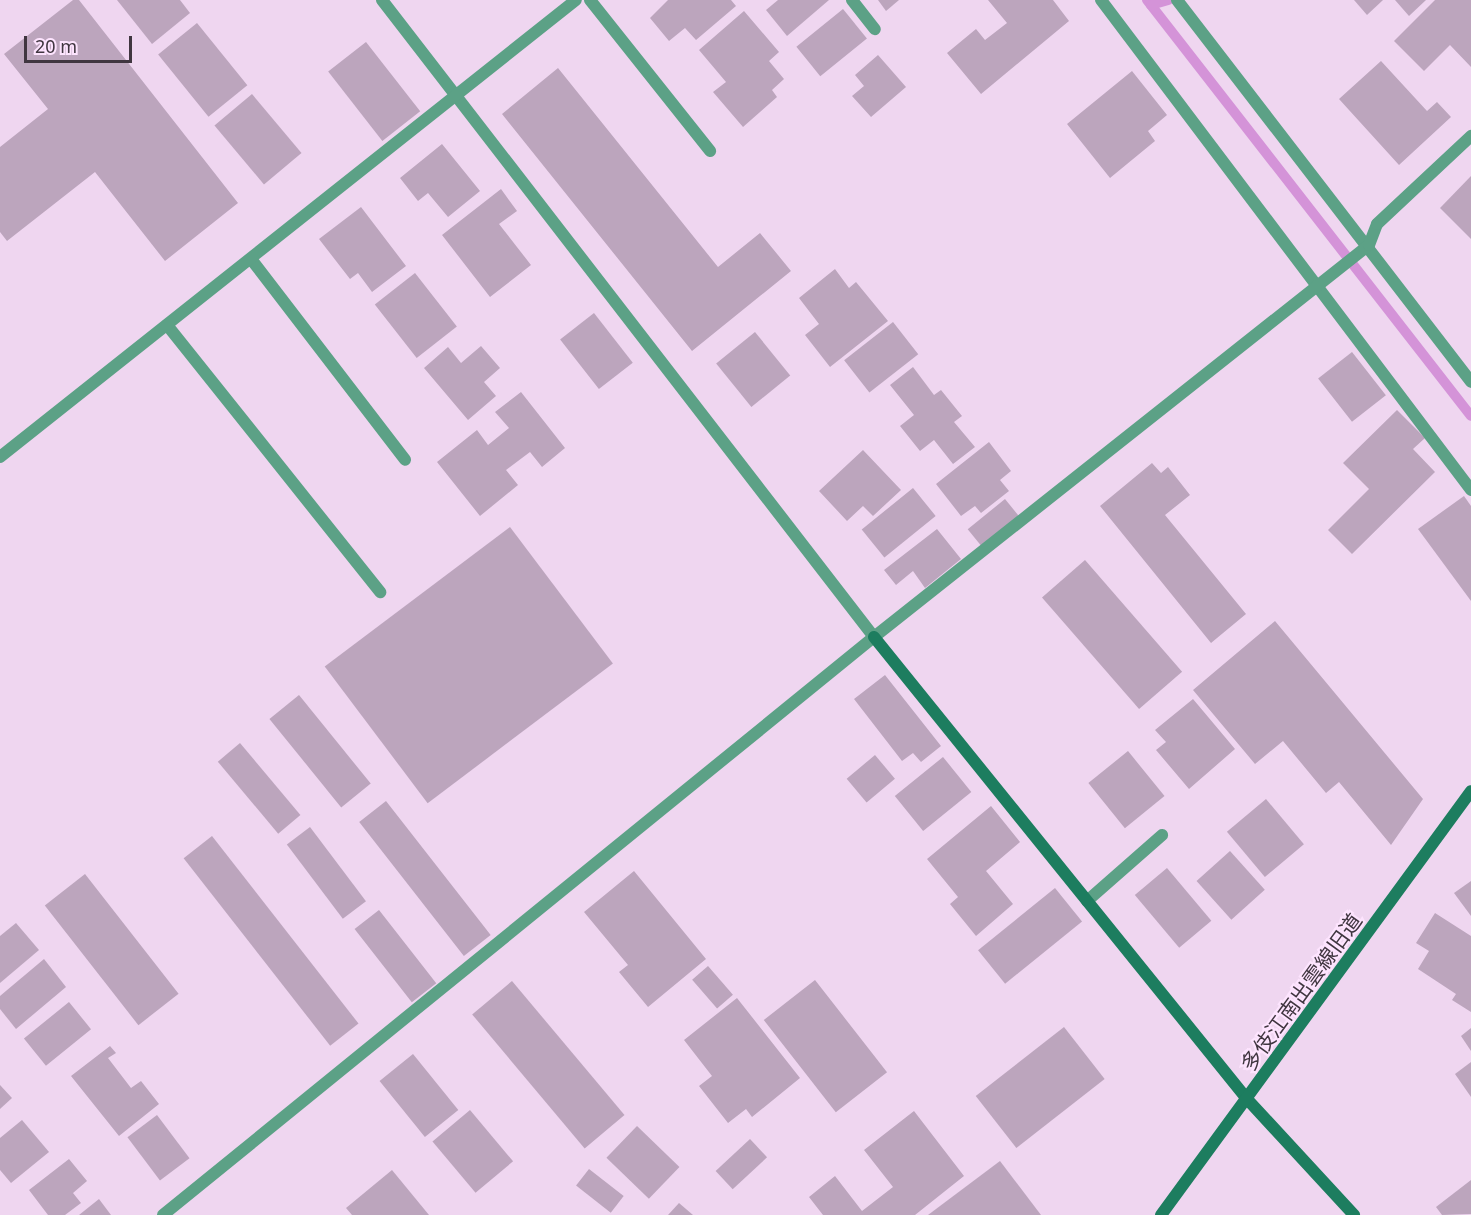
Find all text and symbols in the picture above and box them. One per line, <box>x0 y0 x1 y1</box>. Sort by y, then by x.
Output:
scale bar <box>27 24 135 62</box>
text: 20 m <box>35 34 77 58</box>
street label: 多伎江南出雲線旧道 <box>1235 908 1367 1076</box>

